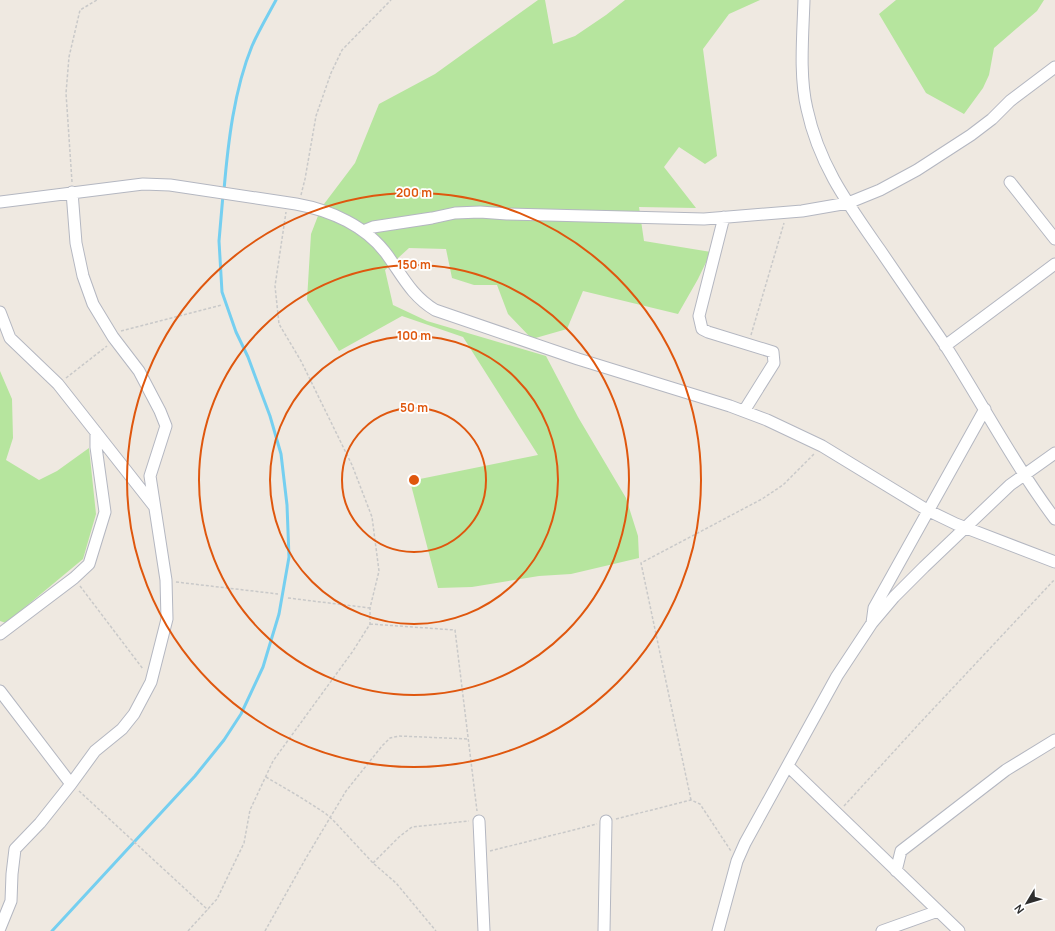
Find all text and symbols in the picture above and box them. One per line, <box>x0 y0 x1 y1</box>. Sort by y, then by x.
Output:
text: 200 m <box>396 184 432 201</box>
text: 150 m <box>397 256 431 273</box>
text: 100 m <box>397 327 431 344</box>
text: 50 m <box>400 399 428 416</box>
centre of rings <box>407 473 421 487</box>
north arrow <box>1007 883 1047 923</box>
text: N <box>1010 902 1027 917</box>

